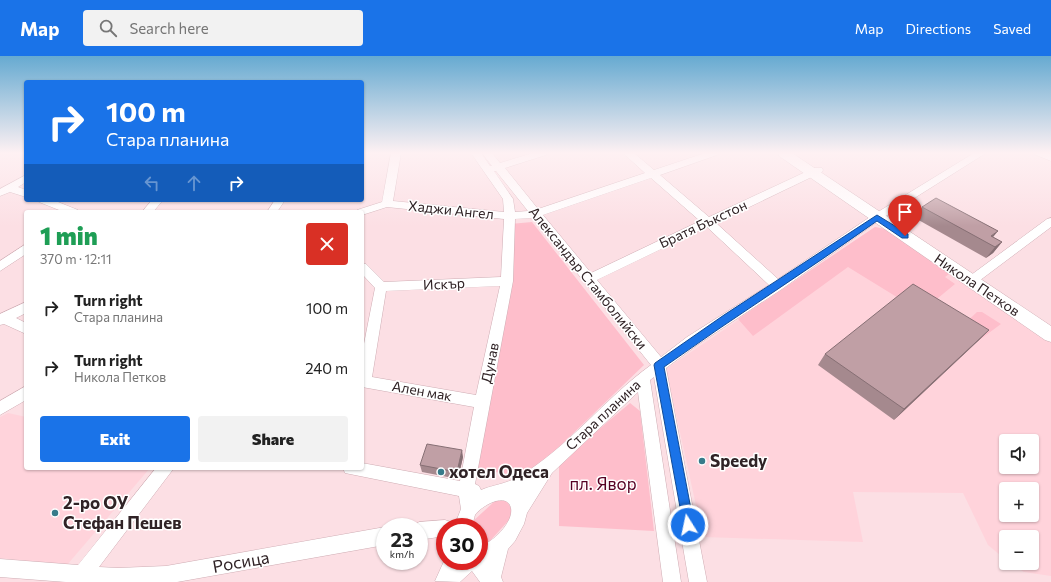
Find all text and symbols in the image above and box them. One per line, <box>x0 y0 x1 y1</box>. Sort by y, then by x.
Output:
search box <box>83 10 363 46</box>
text: Map <box>20 17 59 40</box>
icon: search <box>97 17 119 39</box>
text: Search here <box>129 19 209 37</box>
text: Map <box>855 20 884 37</box>
text: Directions <box>906 20 971 37</box>
text: Saved <box>993 20 1031 37</box>
text: 100 m <box>106 94 186 128</box>
icon: right <box>40 96 92 148</box>
text: Стара планина <box>106 128 229 150</box>
icon: left <box>141 172 163 194</box>
icon: ahead <box>183 172 205 194</box>
icon: right <box>225 172 247 194</box>
pin <box>888 195 922 236</box>
street label: Братя Бъкстон <box>656 196 749 251</box>
street label: Хаджи Ангел <box>407 197 495 222</box>
icon: arrive <box>894 201 916 223</box>
street label: Александър Стамболийски <box>526 203 651 352</box>
text: 1 min <box>40 221 98 250</box>
button: close <box>306 223 348 265</box>
street label: Никола Петков <box>931 250 1023 319</box>
text: 370 m · 12:11 <box>40 251 112 267</box>
street label: Искър <box>423 274 465 293</box>
text: Turn right <box>74 291 143 309</box>
icon: right <box>40 297 62 319</box>
text: 100 m <box>306 299 348 317</box>
text: Стара планина <box>74 309 163 325</box>
street label: Дунав <box>477 341 502 385</box>
text: Turn right <box>74 351 143 369</box>
icon: right <box>40 357 62 379</box>
text: 240 m <box>305 359 348 377</box>
text: Никола Петков <box>74 369 166 385</box>
street label: Стара планина <box>562 376 644 454</box>
street label: Ален мак <box>391 377 454 404</box>
button: Exit <box>40 416 190 462</box>
button: Share <box>198 416 348 462</box>
map controls <box>999 434 1039 570</box>
button: sound <box>999 434 1039 474</box>
place label: Speedy <box>710 450 768 471</box>
marker: Speedy <box>697 456 707 466</box>
place label: хотел Одеса <box>449 461 549 482</box>
marker: хотел Одеса <box>436 467 446 477</box>
park label: пл. Явор <box>569 473 637 494</box>
button: + <box>999 482 1039 522</box>
place label: 2-ро ОУ Стефан Пешев <box>63 492 181 533</box>
position arrow <box>667 504 709 546</box>
marker: 2-ро ОУ Стефан Пешев <box>50 508 60 518</box>
speed limit sign: 30 <box>436 518 488 570</box>
text: 23 <box>390 527 414 551</box>
button: − <box>999 530 1039 570</box>
street label: Росица <box>211 546 271 577</box>
text: km/h <box>390 548 414 560</box>

